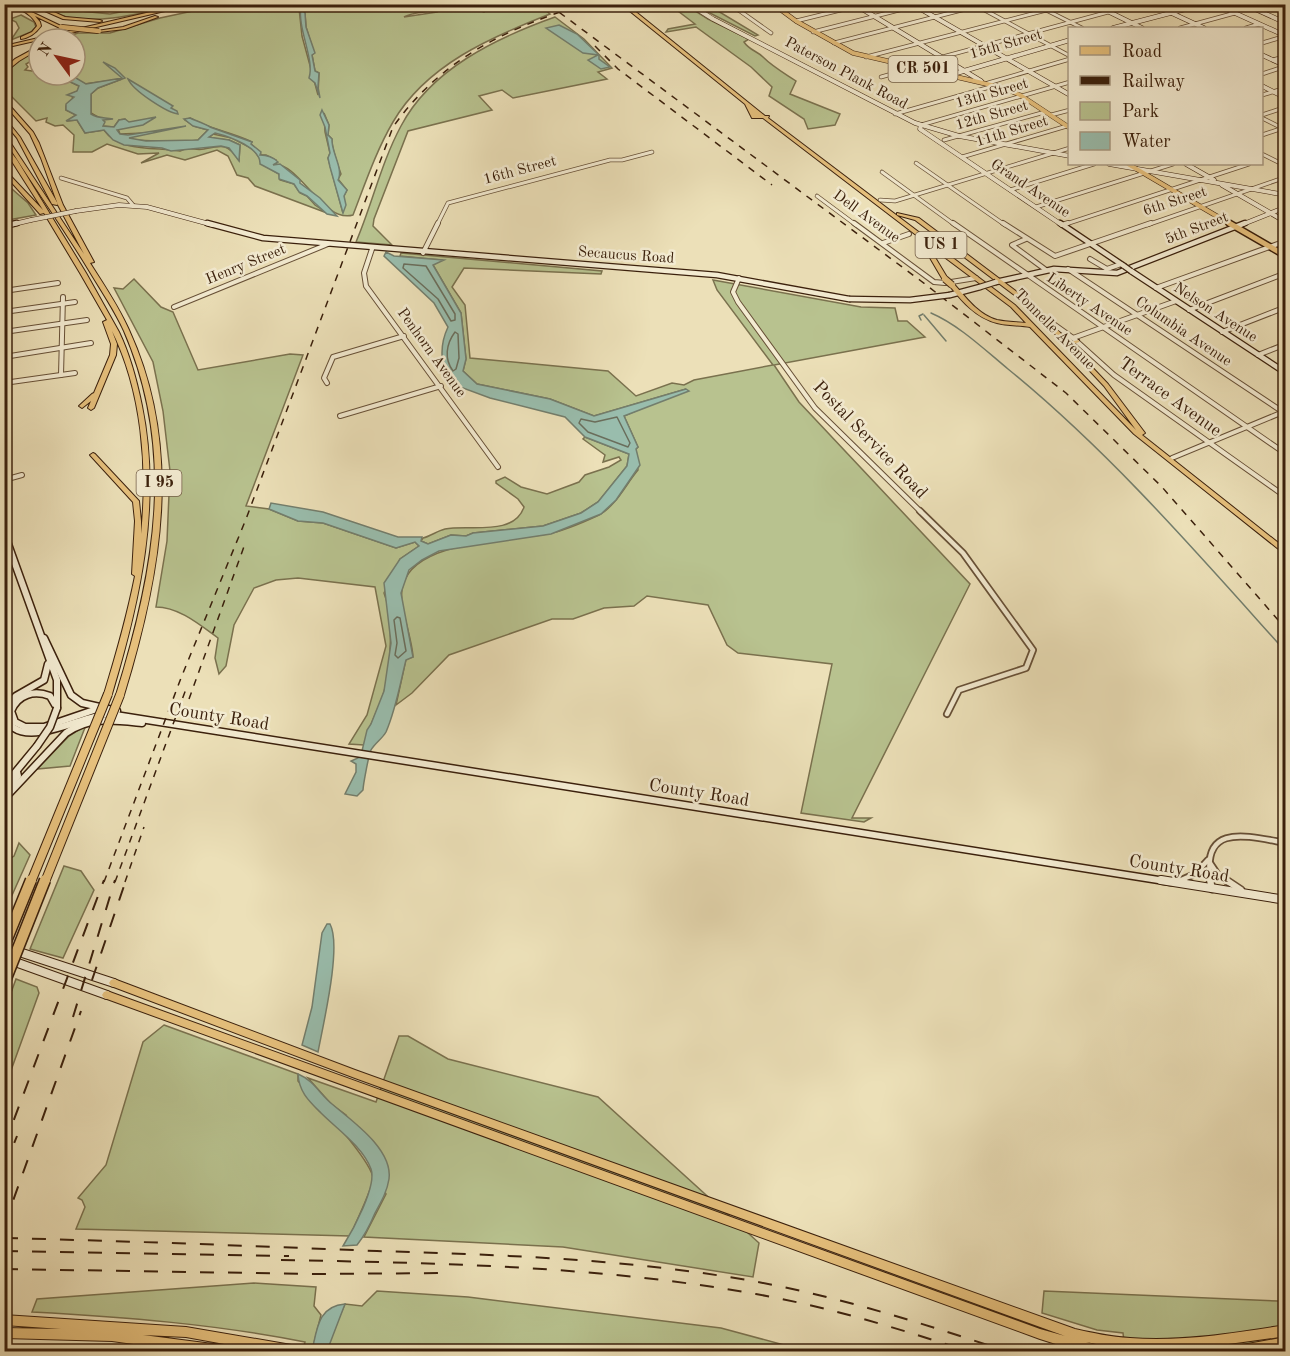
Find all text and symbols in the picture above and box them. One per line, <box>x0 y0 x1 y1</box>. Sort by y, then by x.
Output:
north arrow <box>27 27 87 87</box>
street label: 15th Street <box>968 27 1044 63</box>
legend <box>1068 27 1263 165</box>
street label: Paterson Plank Road <box>782 35 910 113</box>
text: N <box>36 40 57 59</box>
text: Road <box>1122 43 1162 61</box>
road number: CR 501 <box>888 56 958 82</box>
text: Railway <box>1122 73 1185 91</box>
street label: 13th Street <box>954 76 1030 112</box>
street label: 12th Street <box>954 98 1030 134</box>
text: Park <box>1122 103 1159 121</box>
street label: 11th Street <box>974 114 1050 150</box>
text: Water <box>1122 133 1171 151</box>
street label: 16th Street <box>482 154 558 188</box>
street label: Grand Avenue <box>988 157 1072 221</box>
street label: 6th Street <box>1141 185 1209 219</box>
street label: Dell Avenue <box>830 188 902 246</box>
street label: 5th Street <box>1163 210 1231 248</box>
road number: US 1 <box>916 232 966 258</box>
street label: Henry Street <box>204 242 288 288</box>
street label: Secaucus Road <box>577 245 675 267</box>
street label: Liberty Avenue <box>1043 271 1135 339</box>
street label: Nelson Avenue <box>1170 280 1260 346</box>
street label: Tonnelle Avenue <box>1011 287 1097 373</box>
street label: Columbia Avenue <box>1132 294 1234 370</box>
street label: Penhorn Avenue <box>394 306 468 400</box>
street label: Terrace Avenue <box>1115 354 1225 440</box>
street label: Postal Service Road <box>809 378 931 502</box>
road number: I 95 <box>136 470 182 496</box>
street label: County Road <box>168 700 270 734</box>
street label: County Road <box>648 776 750 810</box>
street label: County Road <box>1128 852 1230 886</box>

